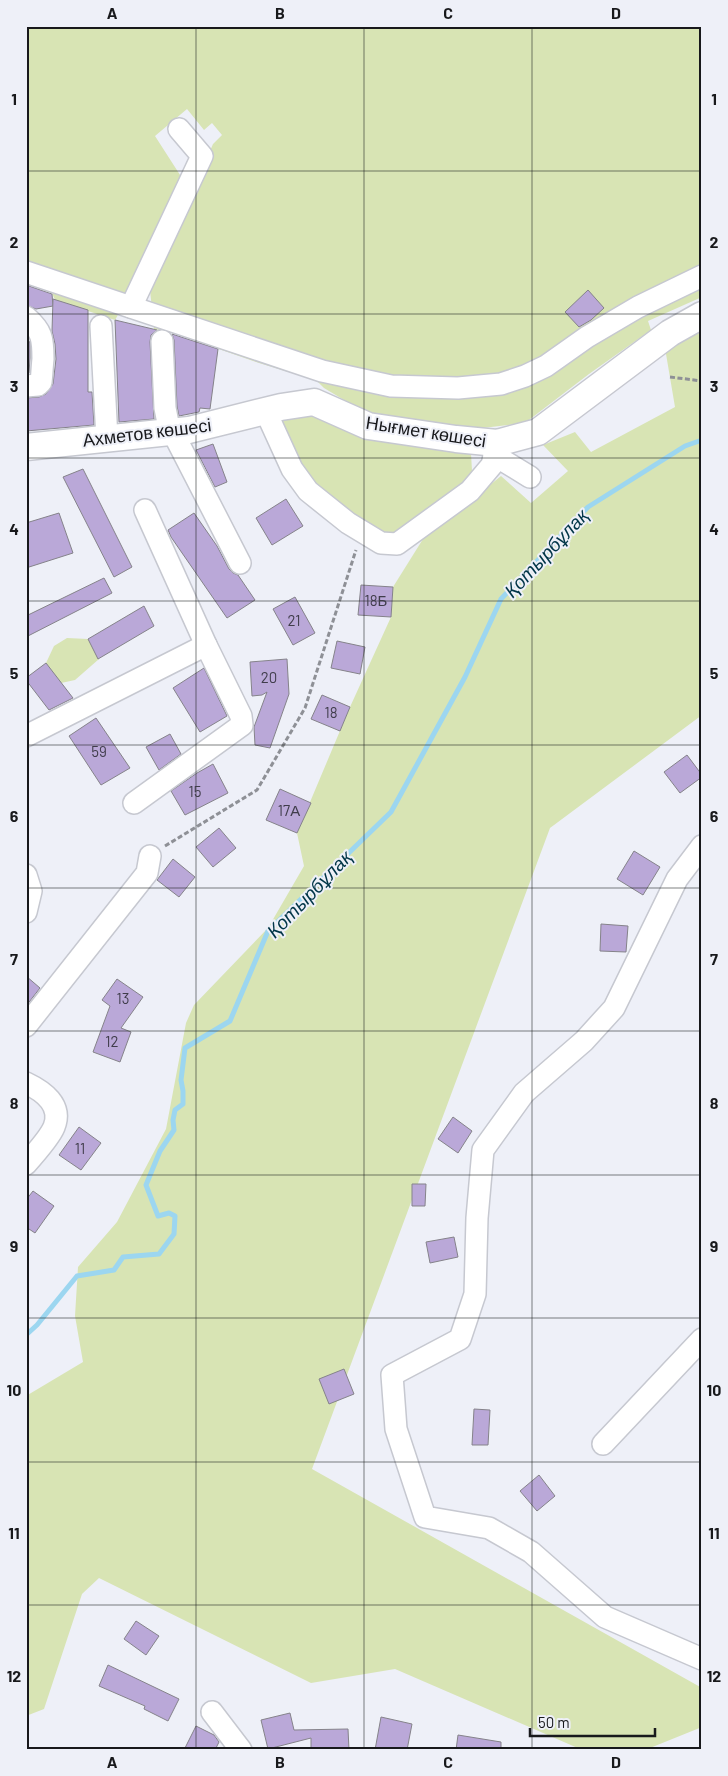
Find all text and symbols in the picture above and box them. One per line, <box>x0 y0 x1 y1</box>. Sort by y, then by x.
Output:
text: A <box>107 3 118 22</box>
text: B <box>275 3 285 22</box>
text: C <box>443 3 453 22</box>
text: D <box>611 3 621 22</box>
text: 1 <box>11 89 17 108</box>
text: 1 <box>711 89 717 108</box>
text: 2 <box>10 232 19 251</box>
text: 2 <box>710 232 719 251</box>
text: 3 <box>10 376 18 395</box>
text: 3 <box>710 376 718 395</box>
street label: Нығмет көшесі <box>364 411 488 451</box>
street label: Ахметов көшесі <box>81 413 212 451</box>
water label: Қотырбұлақ <box>499 503 593 602</box>
text: 4 <box>9 519 19 538</box>
text: 4 <box>709 519 719 538</box>
house number: 18Б <box>365 591 388 609</box>
house number: 21 <box>287 611 301 629</box>
text: 5 <box>10 663 19 682</box>
text: 5 <box>710 663 719 682</box>
house number: 20 <box>261 668 277 686</box>
house number: 18 <box>324 703 338 721</box>
house number: 59 <box>91 742 107 760</box>
house number: 15 <box>189 782 201 800</box>
house number: 17А <box>278 801 300 819</box>
text: 6 <box>10 806 19 825</box>
text: 6 <box>710 806 719 825</box>
water label: Қотырбұлақ <box>261 844 357 942</box>
text: 7 <box>10 949 18 968</box>
text: 7 <box>710 949 718 968</box>
house number: 13 <box>117 989 129 1007</box>
house number: 12 <box>105 1032 119 1050</box>
text: 8 <box>10 1093 19 1112</box>
text: 8 <box>710 1093 719 1112</box>
house number: 11 <box>75 1139 85 1157</box>
text: 9 <box>10 1236 18 1255</box>
text: 9 <box>710 1236 718 1255</box>
text: 10 <box>7 1380 21 1399</box>
text: 10 <box>707 1380 721 1399</box>
text: 11 <box>8 1523 20 1542</box>
text: 11 <box>708 1523 720 1542</box>
text: 12 <box>7 1666 21 1685</box>
text: 12 <box>707 1666 721 1685</box>
scale bar <box>530 1706 656 1738</box>
text: 50 m <box>538 1713 570 1731</box>
text: A <box>107 1752 118 1771</box>
text: B <box>275 1752 285 1771</box>
text: C <box>443 1752 453 1771</box>
text: D <box>611 1752 621 1771</box>

